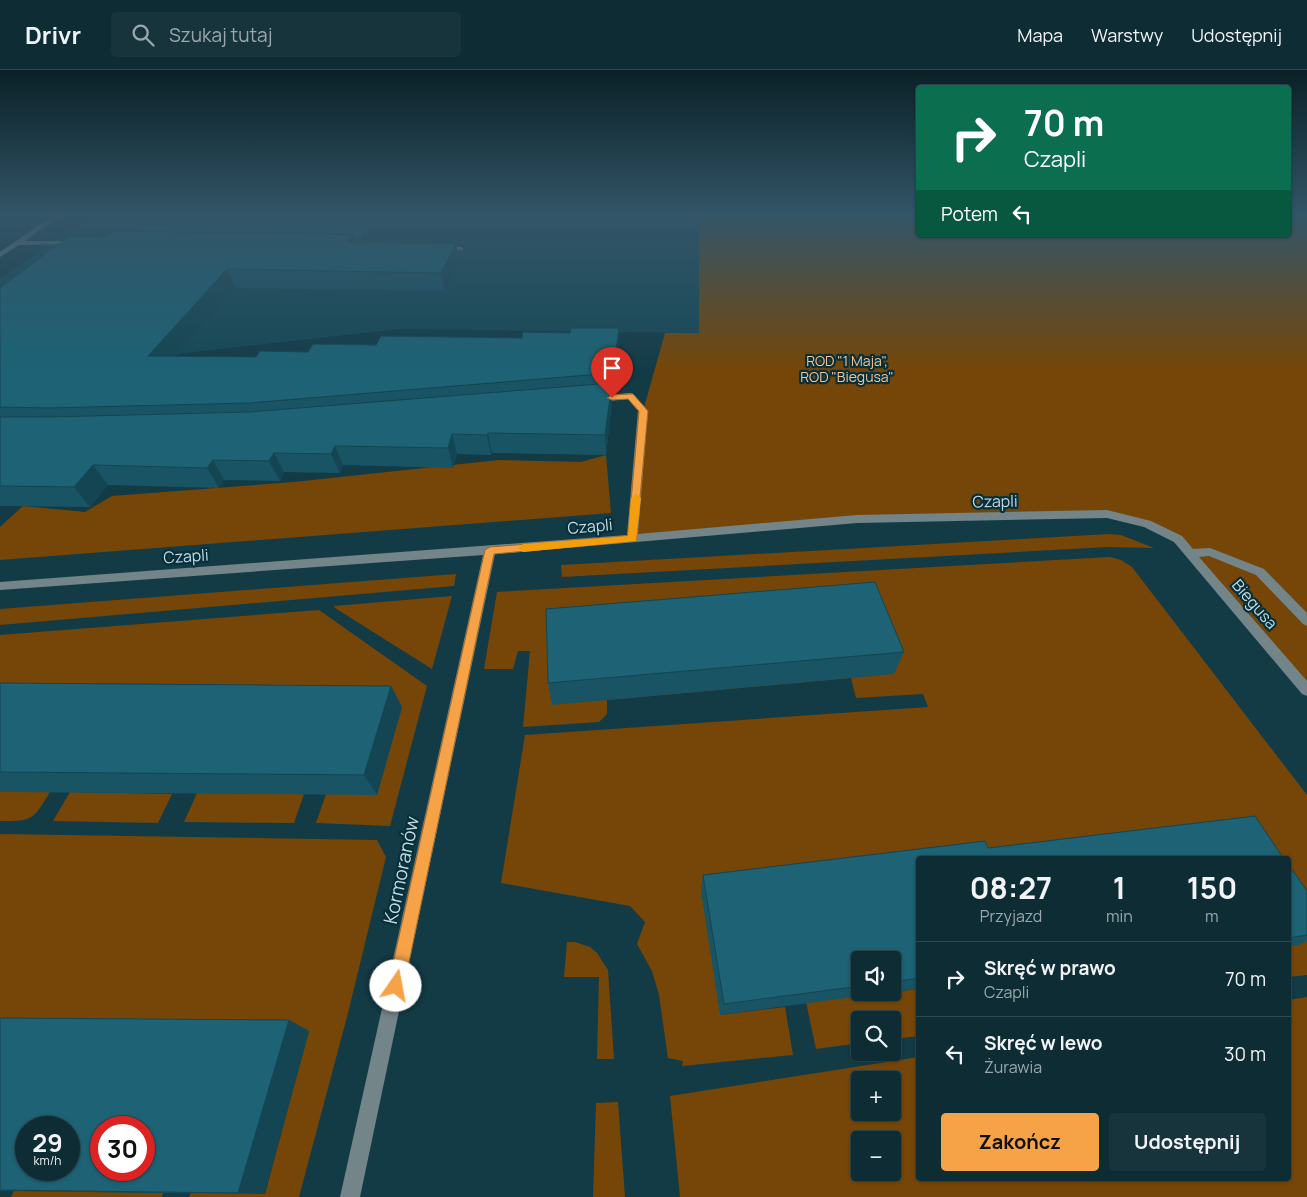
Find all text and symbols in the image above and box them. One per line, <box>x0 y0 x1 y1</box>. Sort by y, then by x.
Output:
search box <box>111 12 461 57</box>
text: Drivr <box>25 18 81 51</box>
icon: search <box>129 21 157 49</box>
text: Szukaj tutaj <box>169 22 272 48</box>
text: Mapa <box>1017 23 1063 47</box>
text: Warstwy <box>1091 23 1163 47</box>
text: Udostępnij <box>1191 23 1282 47</box>
text: 70 m <box>1024 99 1104 147</box>
icon: right <box>941 105 1006 170</box>
text: Czapli <box>1024 144 1086 174</box>
icon: left <box>1008 200 1036 228</box>
text: Potem <box>941 201 998 227</box>
pin <box>591 347 633 398</box>
park label: ROD "1 Maja", ROD "Biegusa" <box>800 351 894 386</box>
icon: arrive <box>598 354 626 382</box>
street label: Czapli <box>972 490 1018 512</box>
street label: Czapli <box>566 513 614 539</box>
street label: Czapli <box>163 543 209 569</box>
street label: Biegusa <box>1227 574 1283 634</box>
street label: Kormoranów <box>377 813 425 926</box>
text: 08:27 <box>970 867 1052 908</box>
text: 1 <box>1113 867 1126 908</box>
text: 150 <box>1187 867 1237 908</box>
text: Przyjazd <box>980 905 1042 927</box>
text: min <box>1106 905 1133 927</box>
text: m <box>1205 905 1219 927</box>
map controls <box>851 951 901 1181</box>
button: sound <box>851 951 901 1001</box>
text: Skręć w prawo <box>984 955 1116 981</box>
position arrow <box>369 959 421 1011</box>
icon: right <box>941 965 969 993</box>
text: 70 m <box>1225 966 1266 992</box>
text: Czapli <box>984 981 1029 1003</box>
button: search <box>851 1011 901 1061</box>
text: Skręć w lewo <box>984 1030 1103 1056</box>
icon: left <box>941 1040 969 1068</box>
text: 30 m <box>1224 1041 1266 1067</box>
text: Żurawia <box>984 1056 1042 1078</box>
button: + <box>851 1071 901 1121</box>
button: Zakończ <box>941 1113 1099 1171</box>
button: Udostępnij <box>1109 1113 1266 1171</box>
speed limit sign: 30 <box>90 1116 155 1181</box>
text: 29 <box>32 1125 63 1160</box>
button: − <box>851 1131 901 1181</box>
text: km/h <box>34 1152 61 1169</box>

